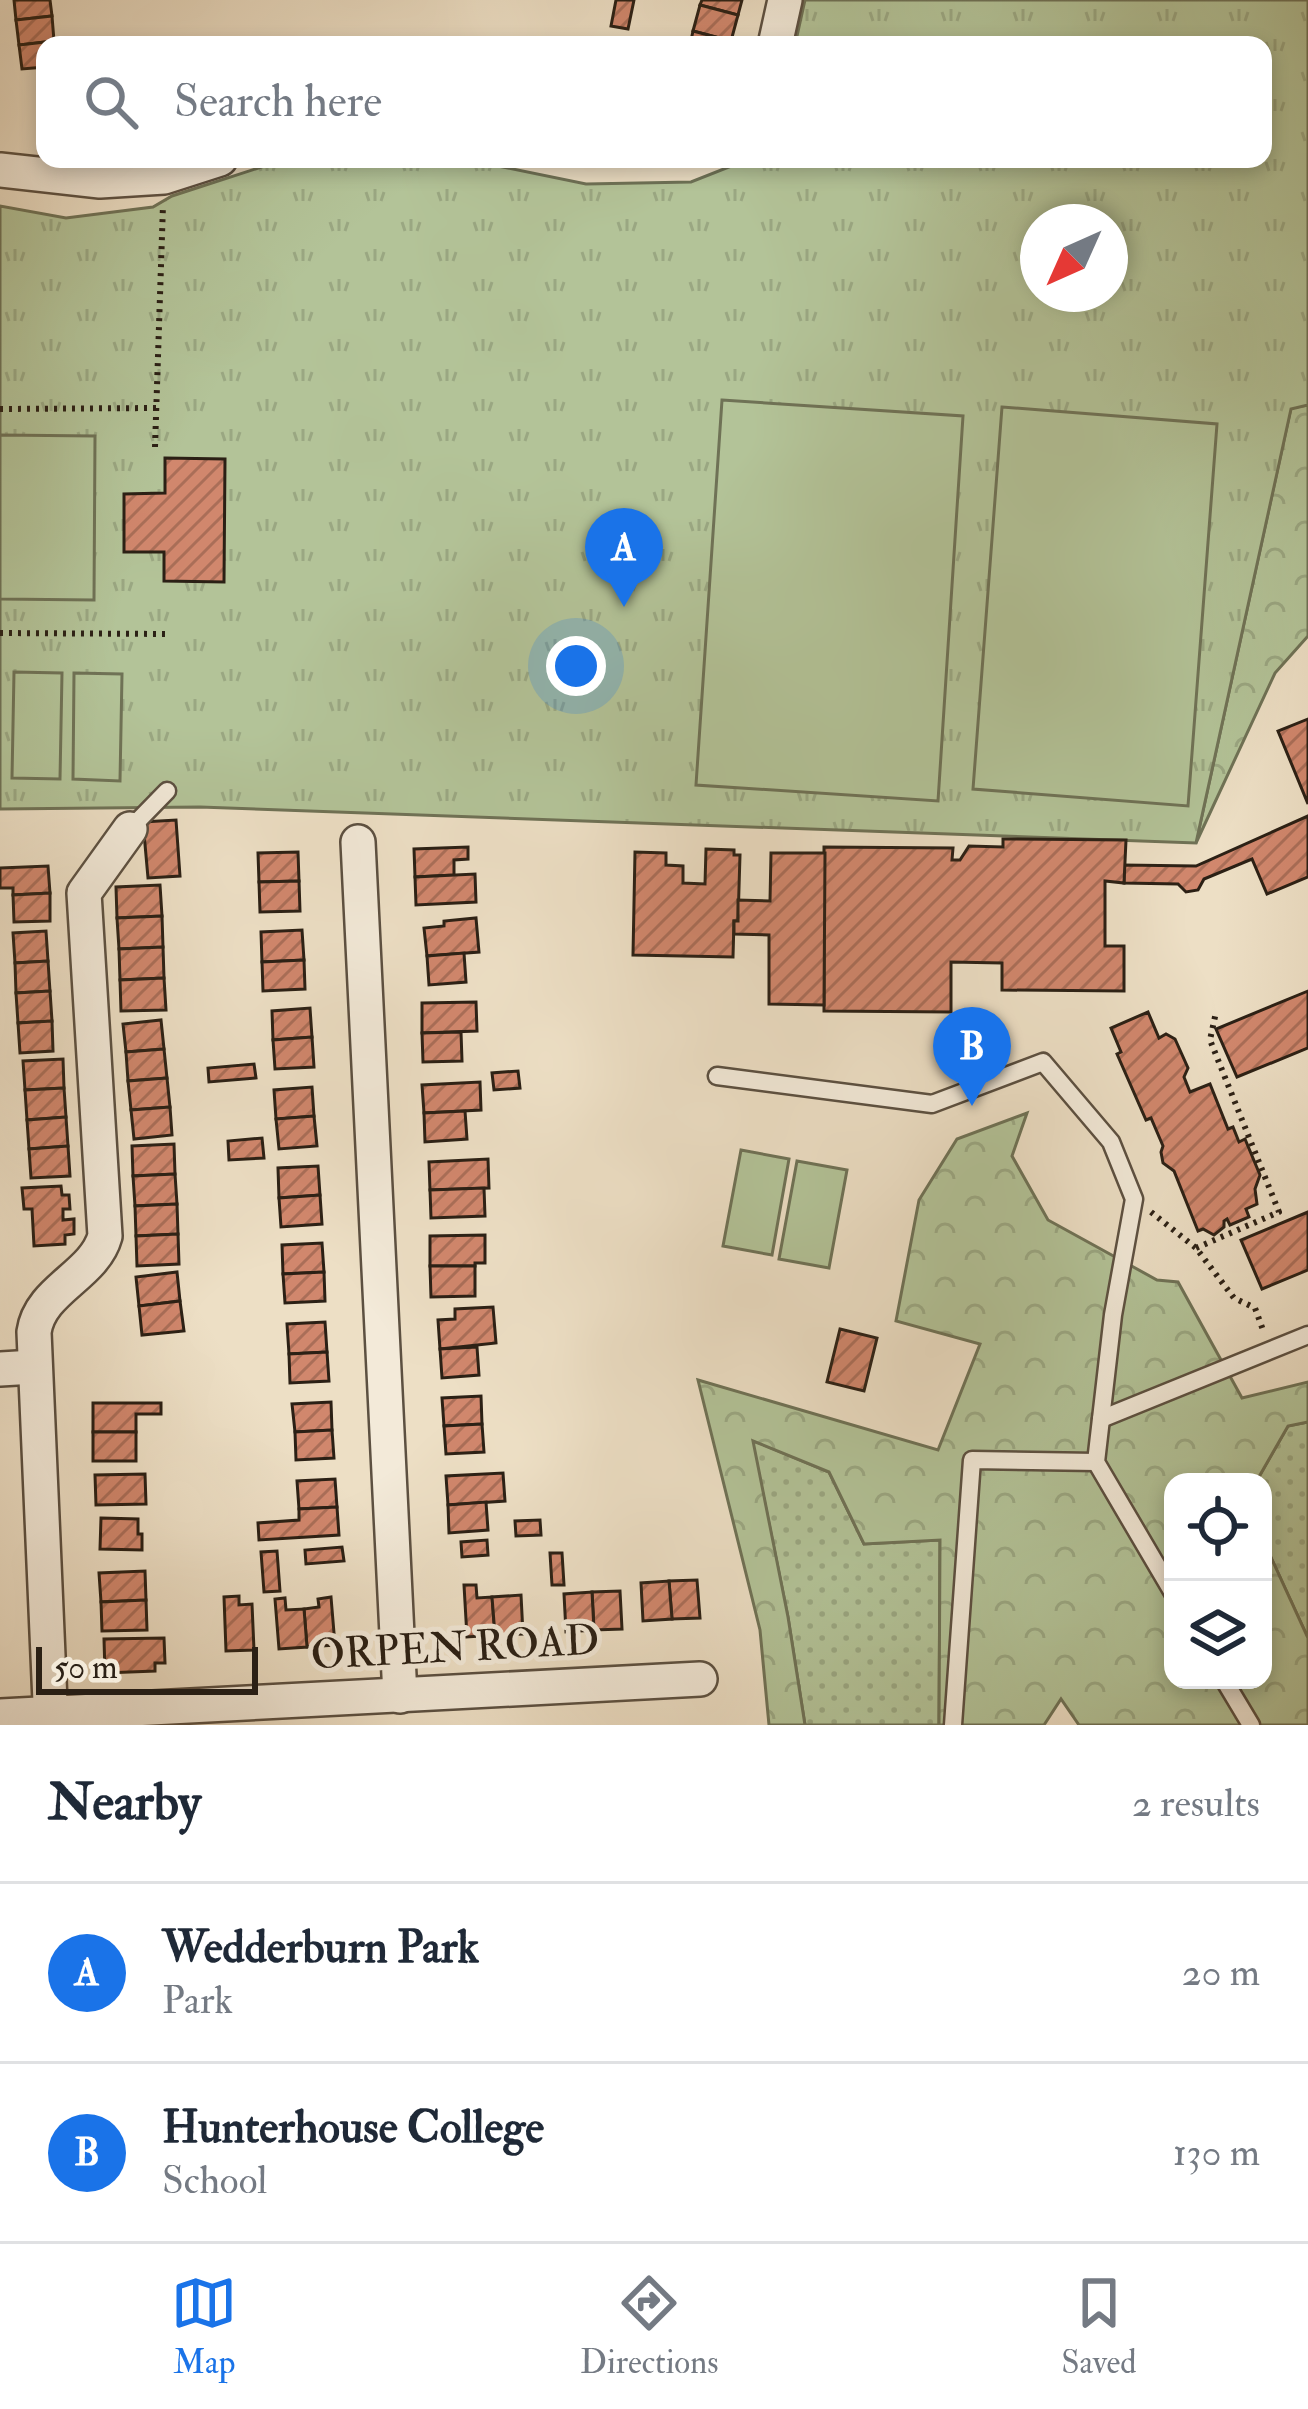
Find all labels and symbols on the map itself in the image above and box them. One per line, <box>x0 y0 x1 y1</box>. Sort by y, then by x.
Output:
north arrow <box>1020 204 1128 312</box>
pin: A <box>585 508 663 607</box>
your location <box>546 636 606 696</box>
pin: B <box>933 1007 1011 1106</box>
street label: ORPEN ROAD <box>309 1614 601 1682</box>
scale bar <box>36 1641 258 1694</box>

